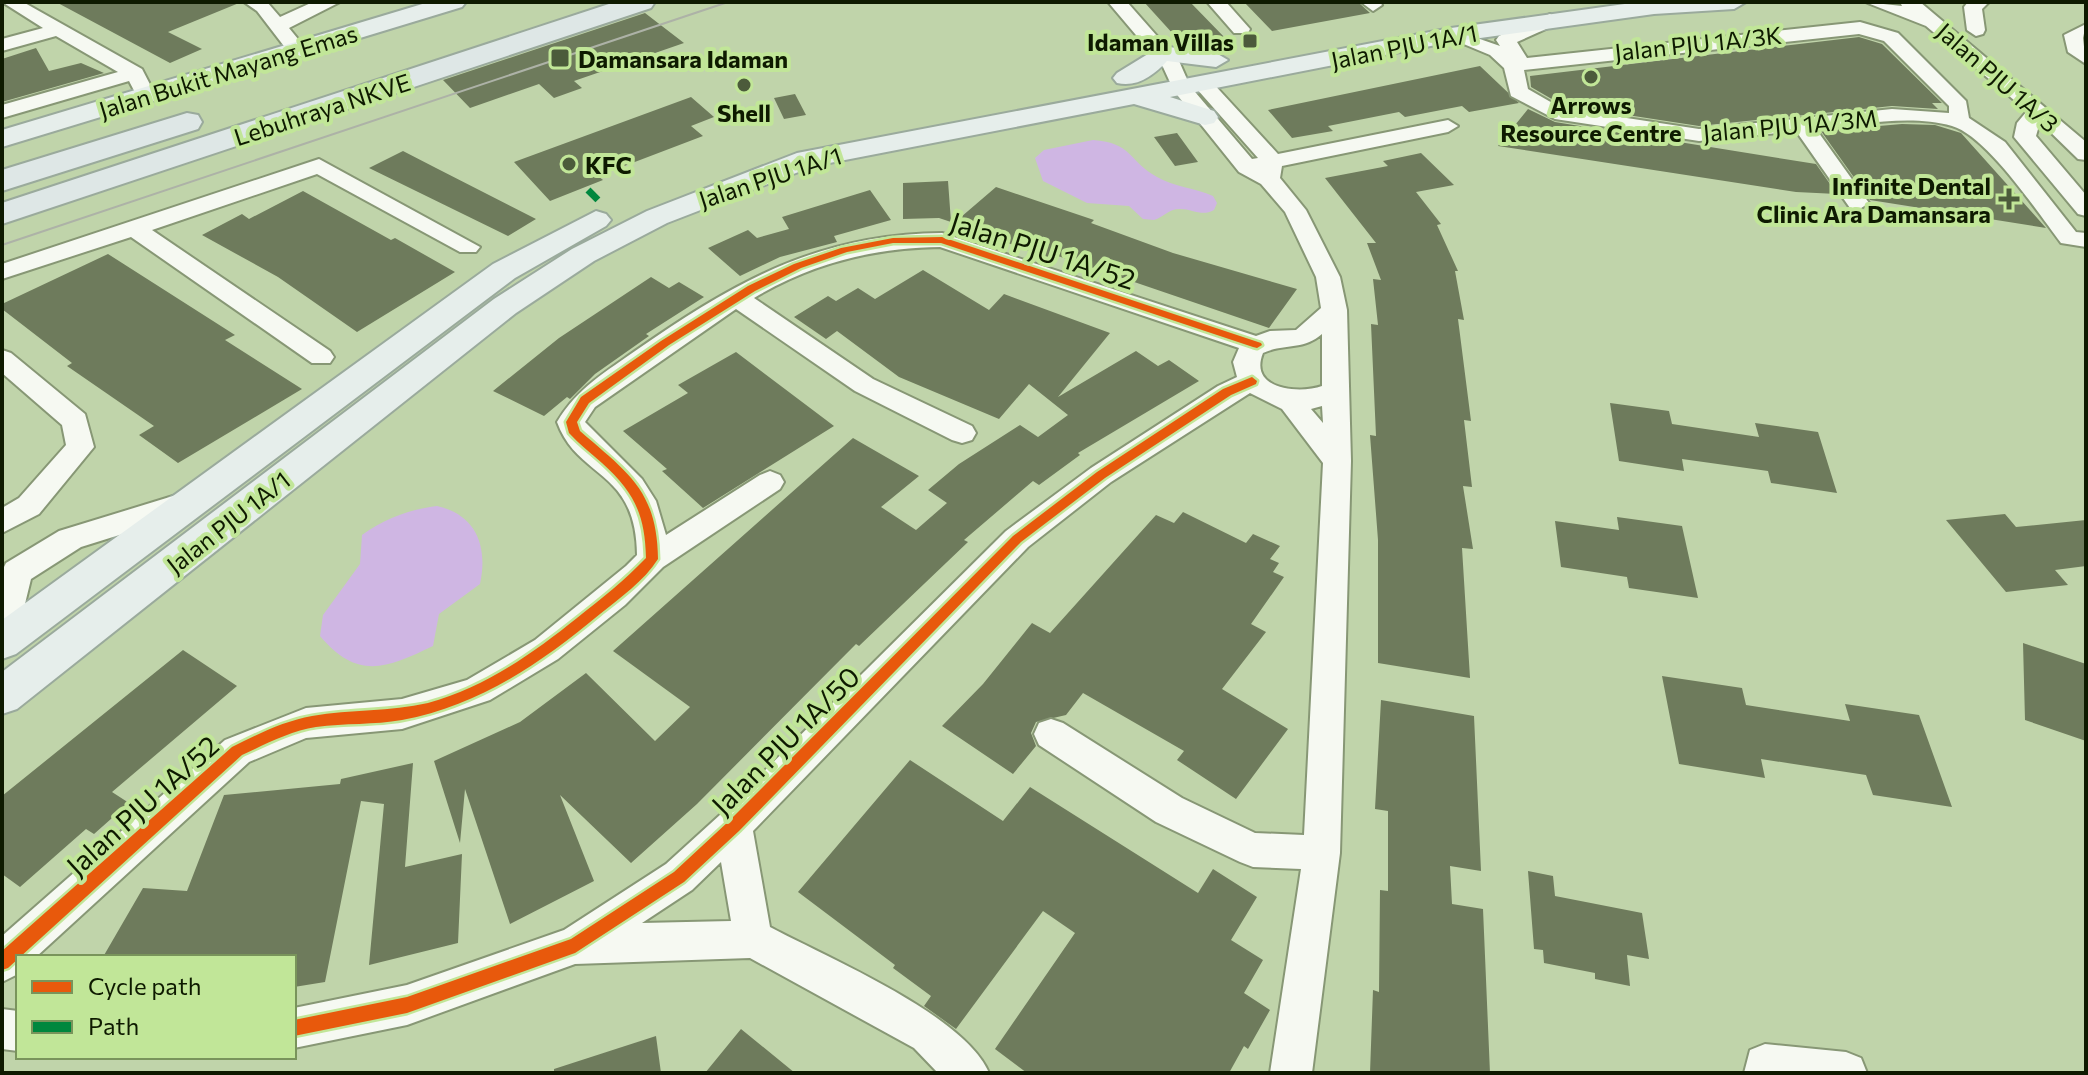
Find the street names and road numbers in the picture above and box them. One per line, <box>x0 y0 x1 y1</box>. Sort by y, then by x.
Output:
street label: Jalan PJU 1A/3 <box>1931 16 2065 138</box>
street label: Jalan Bukit Mayang Emas <box>95 18 361 124</box>
street label: Jalan PJU 1A/1 <box>1328 18 1480 74</box>
street label: Jalan PJU 1A/3K <box>1613 20 1783 66</box>
street label: Lebuhraya NKVE <box>230 67 414 151</box>
street label: Jalan PJU 1A/3M <box>1702 103 1878 147</box>
street label: Jalan PJU 1A/1 <box>695 140 845 214</box>
street label: Jalan PJU 1A/52 <box>946 204 1140 296</box>
street label: Jalan PJU 1A/1 <box>161 465 295 579</box>
street label: Jalan PJU 1A/50 <box>704 659 866 821</box>
street label: Jalan PJU 1A/52 <box>59 728 225 882</box>

